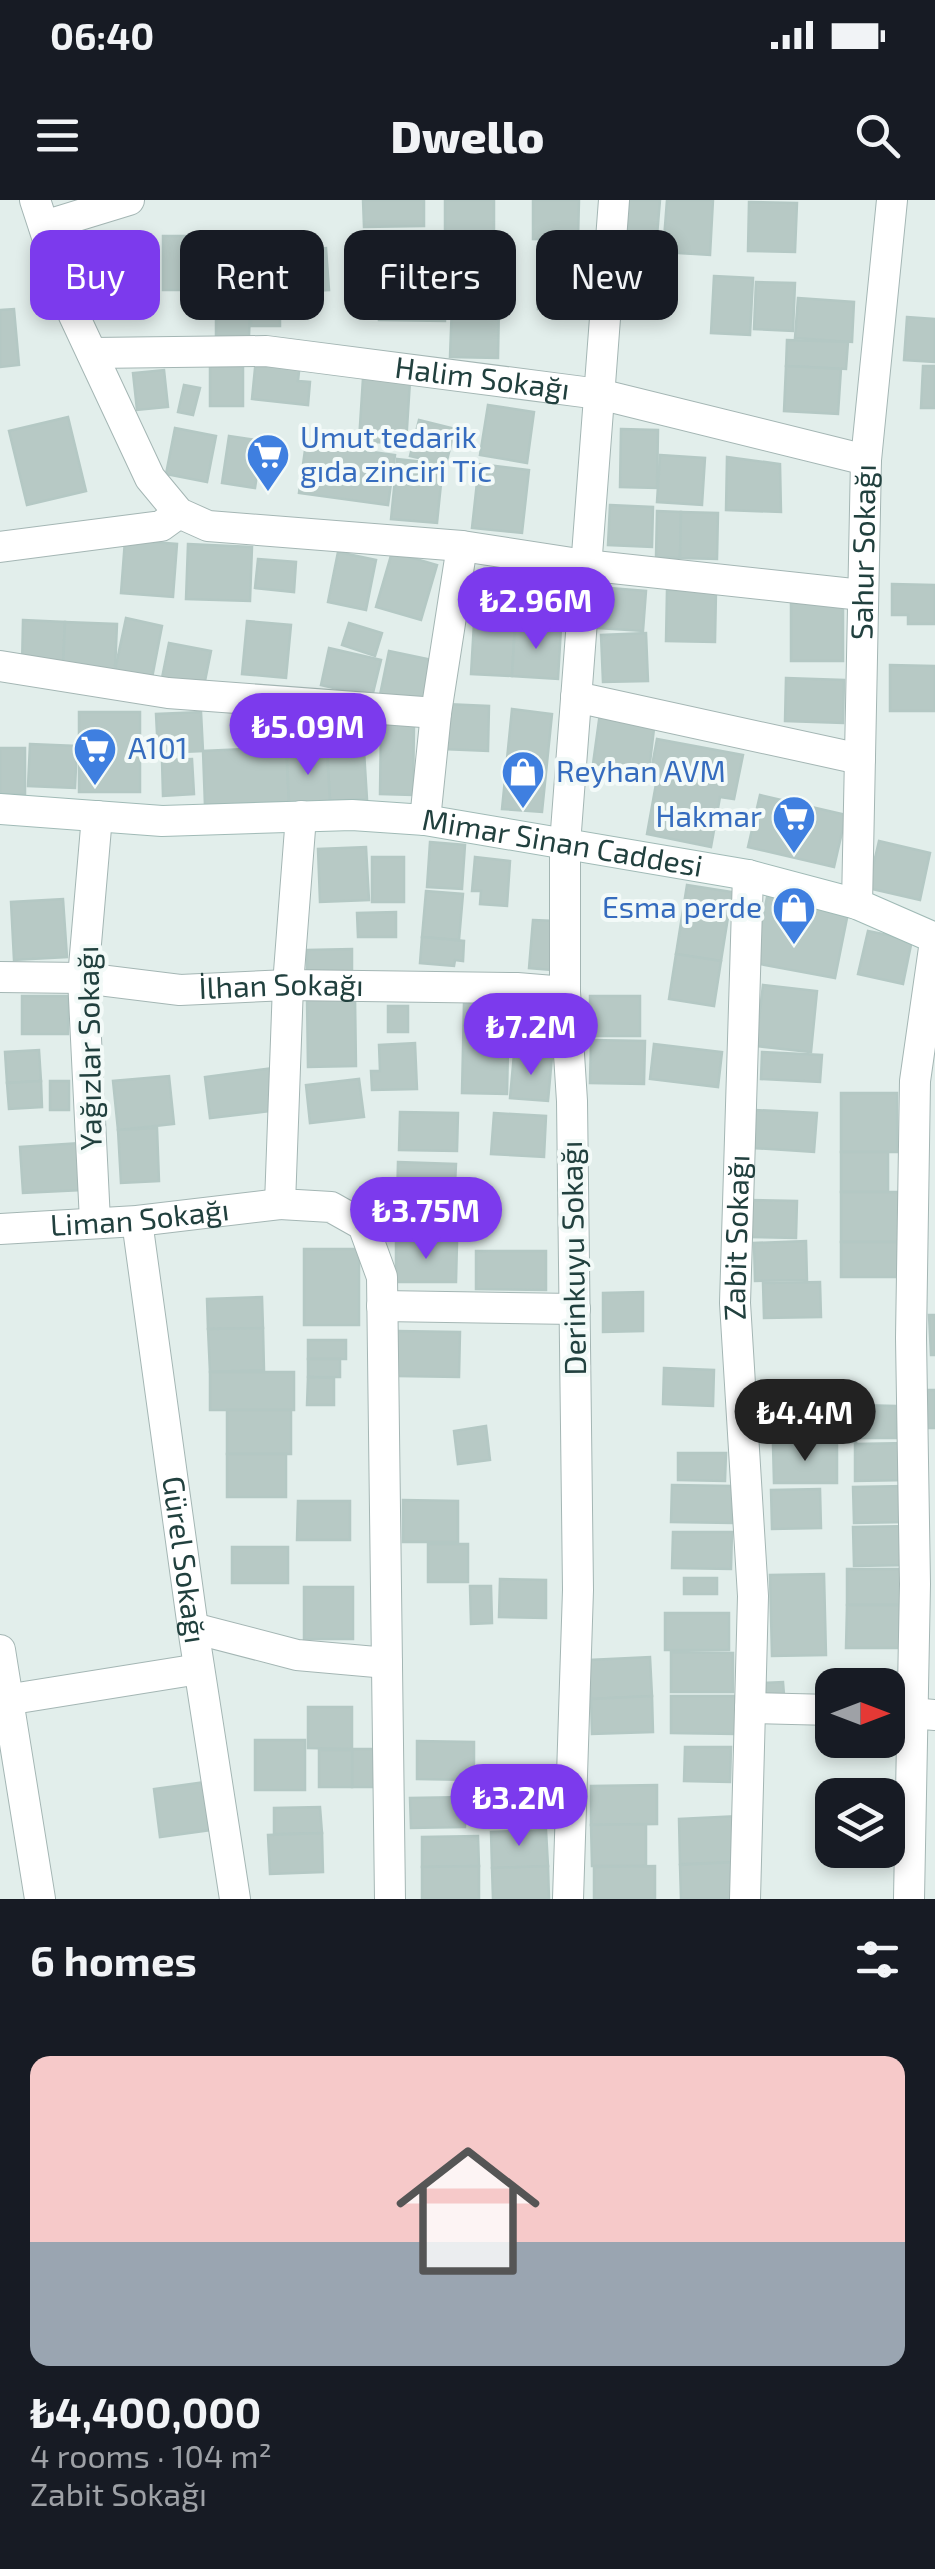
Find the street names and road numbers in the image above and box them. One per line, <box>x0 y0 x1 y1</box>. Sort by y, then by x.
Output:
street label: Halim Sokağı <box>393 348 572 406</box>
street label: Sahur Sokağı <box>842 464 882 640</box>
street label: Mimar Sinan Caddesi <box>420 800 706 883</box>
street label: Yağızlar Sokağı <box>68 945 108 1151</box>
street label: İlhan Sokağı <box>198 965 364 1005</box>
street label: Derinkuyu Sokağı <box>552 1140 592 1376</box>
street label: Zabit Sokağı <box>715 1154 755 1322</box>
street label: Liman Sokağı <box>49 1190 231 1242</box>
street label: Gürel Sokağı <box>156 1474 215 1646</box>

